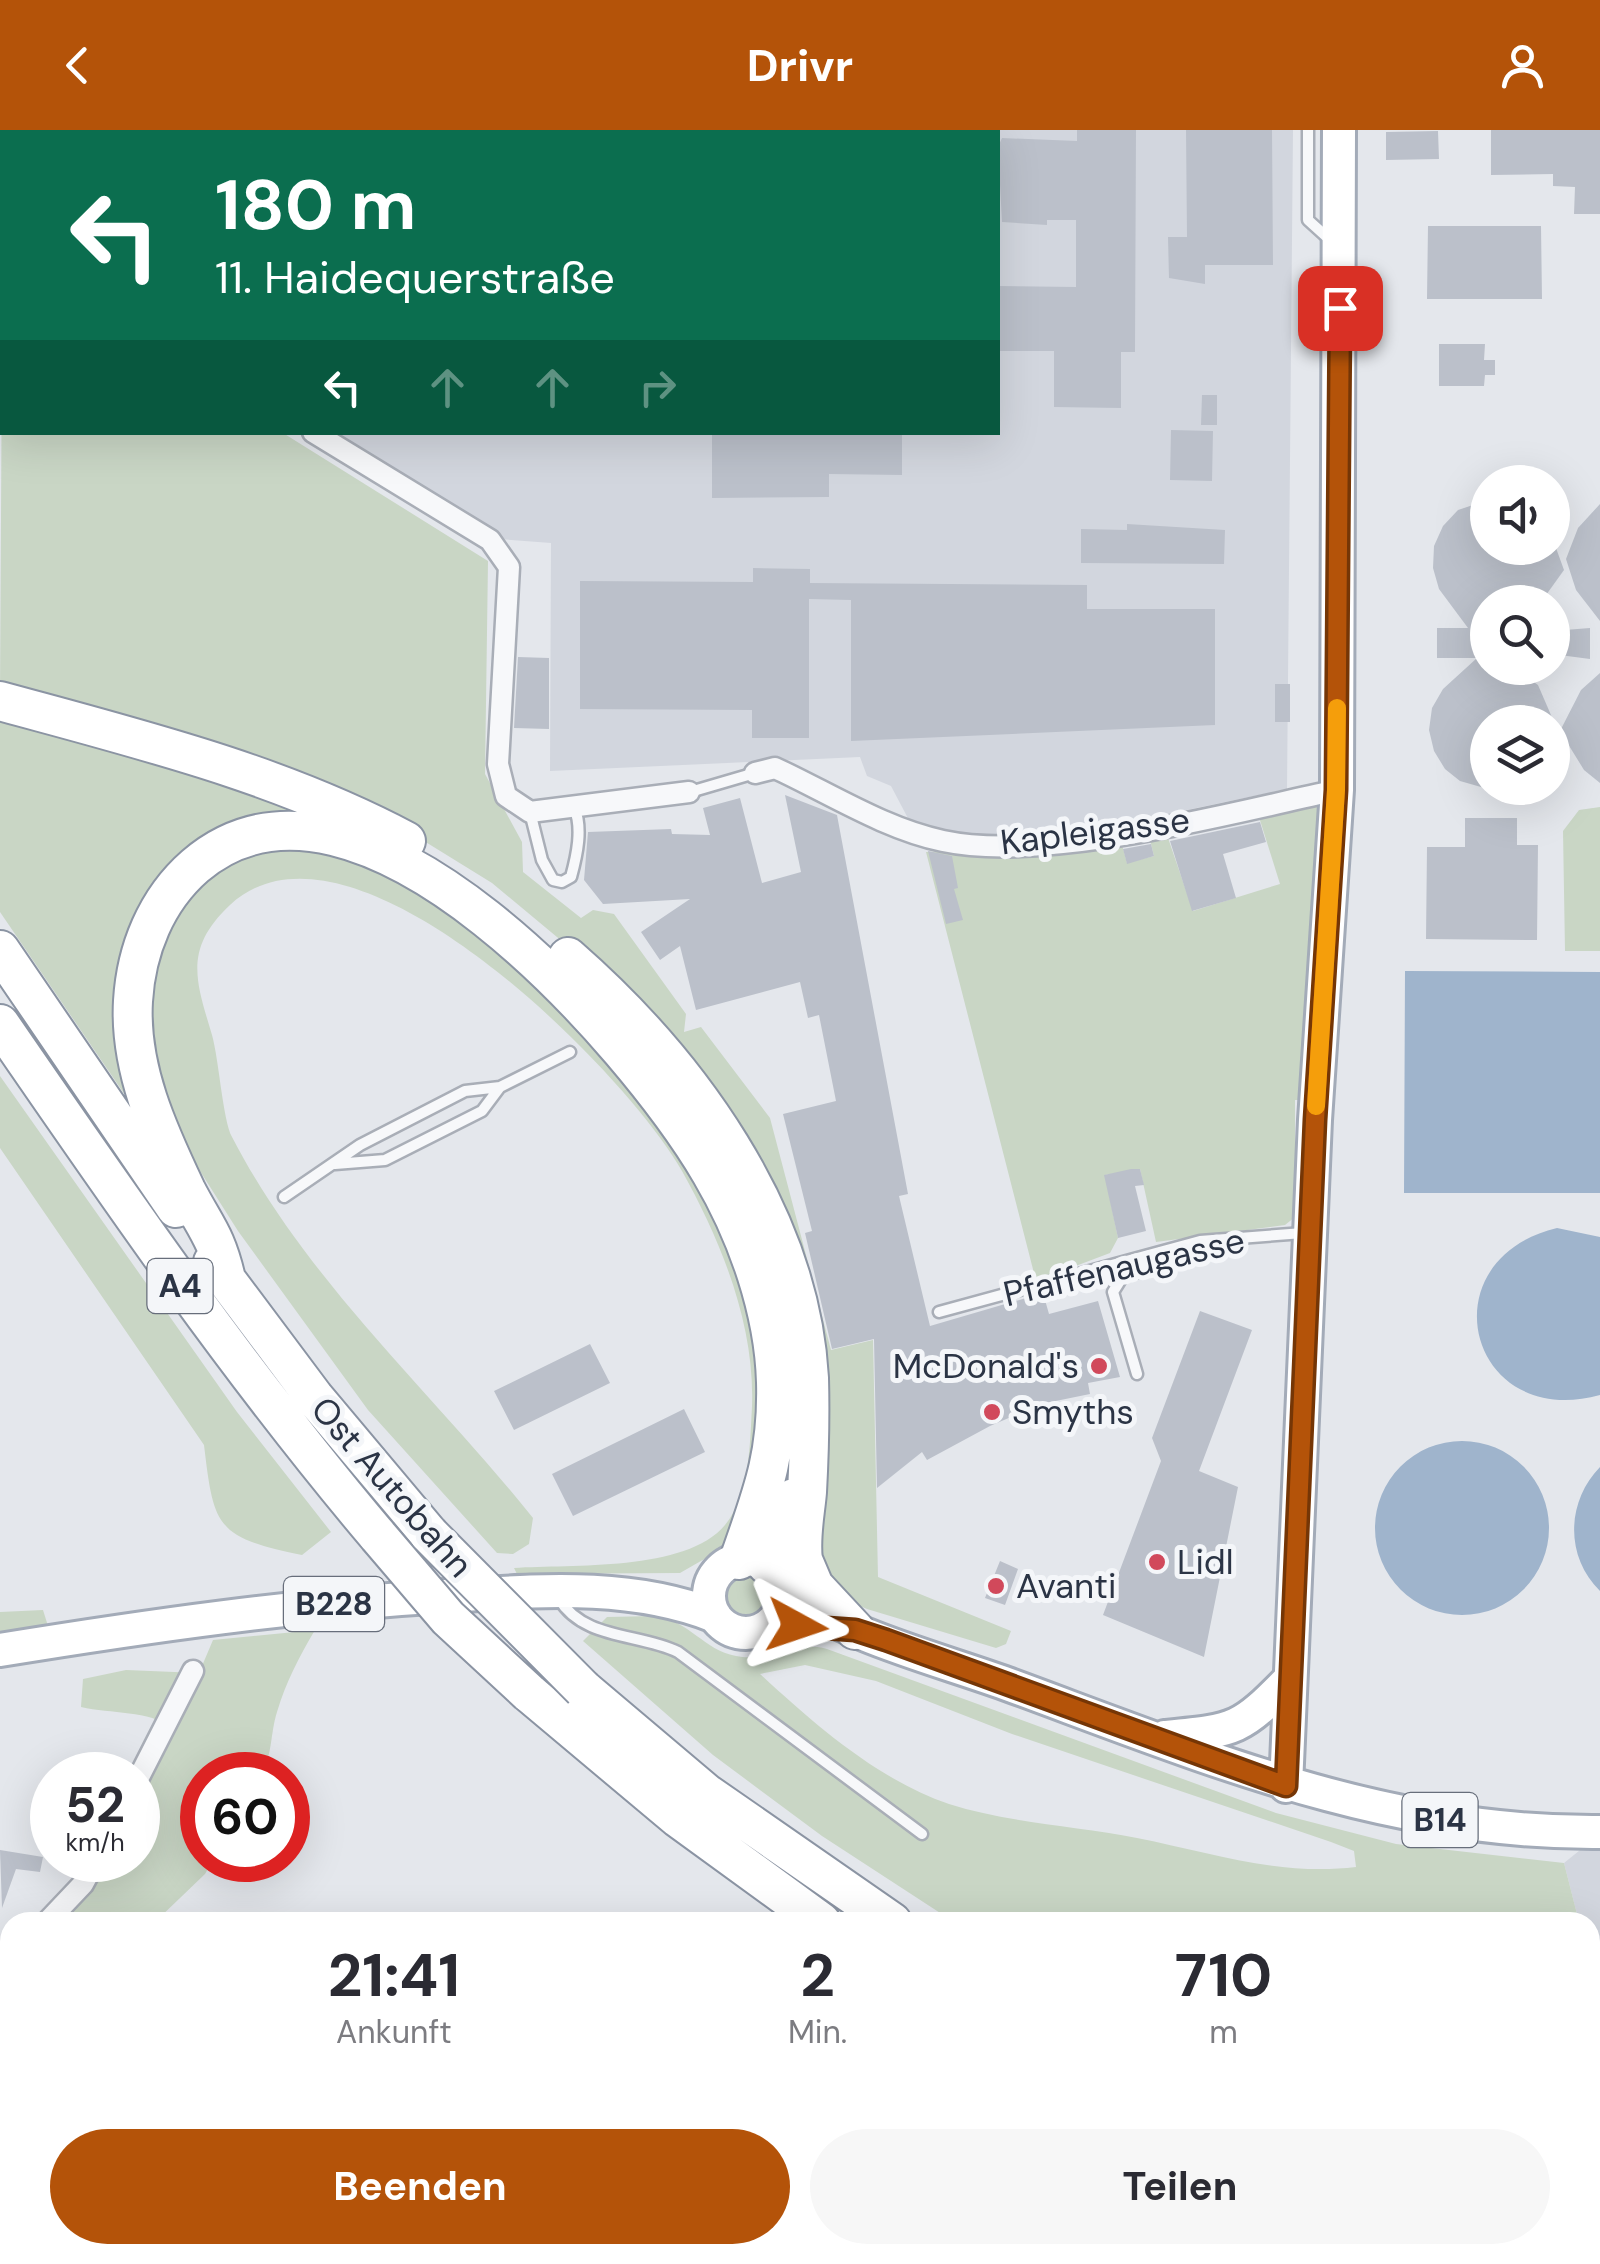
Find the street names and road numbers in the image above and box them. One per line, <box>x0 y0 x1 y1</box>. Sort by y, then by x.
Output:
street label: Kapleigasse <box>998 797 1192 865</box>
street label: Pfaffenaugasse <box>999 1217 1249 1317</box>
road number: A4 <box>148 1259 212 1313</box>
street label: Ost Autobahn <box>301 1387 483 1587</box>
road number: B228 <box>284 1577 384 1631</box>
road number: B14 <box>1402 1793 1478 1847</box>

